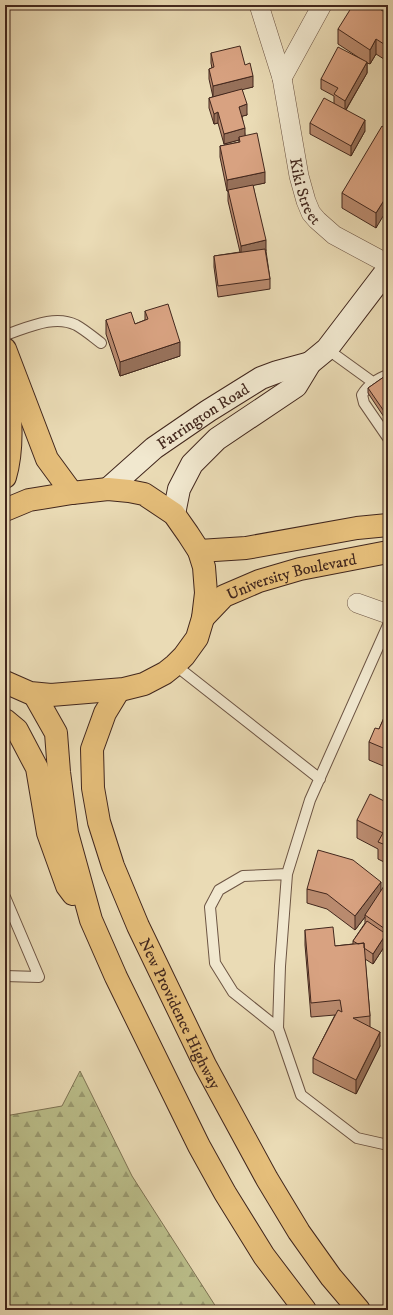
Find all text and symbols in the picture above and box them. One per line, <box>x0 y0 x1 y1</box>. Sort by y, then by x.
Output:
street label: Kiki Street <box>285 156 325 229</box>
street label: Farrington Road <box>153 379 253 454</box>
street label: University Boulevard <box>224 549 358 605</box>
street label: New Providence Highway <box>134 935 225 1093</box>

